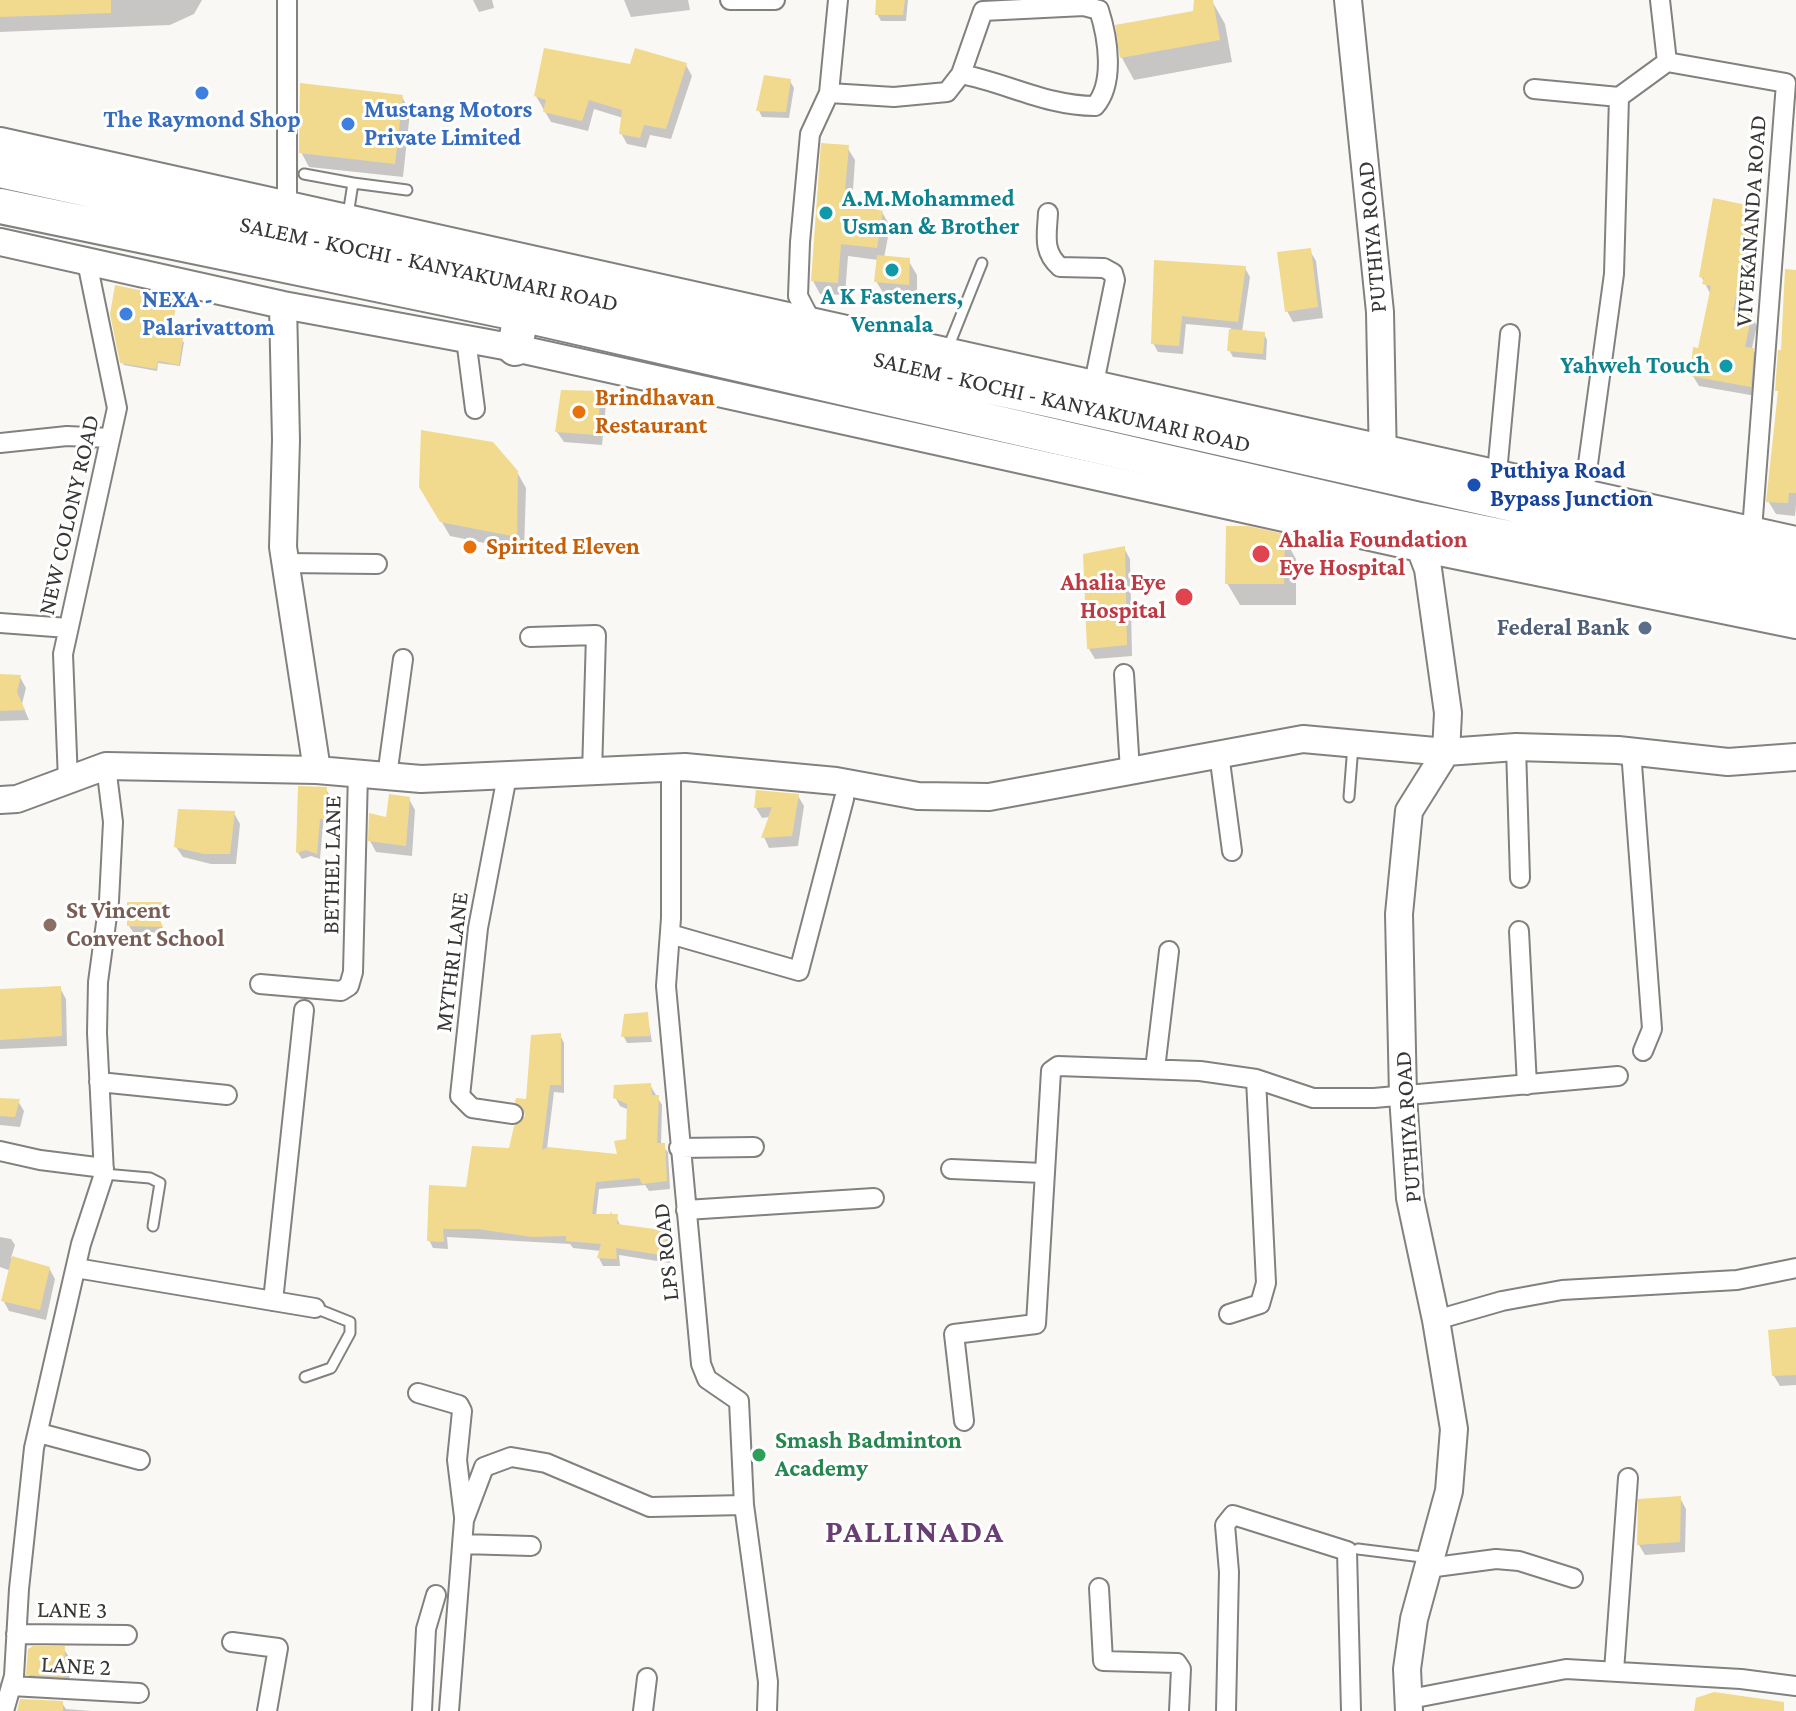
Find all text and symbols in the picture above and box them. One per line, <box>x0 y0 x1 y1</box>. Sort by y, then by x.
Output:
marker: The Raymond Shop <box>193 84 211 102</box>
place label: Mustang Motors Private Limited <box>364 96 532 152</box>
place label: The Raymond Shop <box>103 106 301 134</box>
street label: VIVEKANANDA ROAD <box>1729 114 1773 328</box>
marker: Mustang Motors Private Limited <box>339 115 357 133</box>
street label: PUTHIYA ROAD <box>1351 160 1393 314</box>
place label: A.M.Mohammed Usman & Brother <box>842 185 1020 241</box>
marker: A.M.Mohammed Usman & Brother <box>817 204 835 222</box>
street label: SALEM - KOCHI - KANYAKUMARI ROAD <box>237 210 621 318</box>
marker: A K Fasteners, Vennala <box>883 261 901 279</box>
place label: A K Fasteners, Vennala <box>821 283 963 339</box>
place label: NEXA - Palarivattom <box>142 286 275 342</box>
marker: NEXA - Palarivattom <box>117 305 135 323</box>
street label: SALEM - KOCHI - KANYAKUMARI ROAD <box>871 345 1253 459</box>
place label: Yahweh Touch <box>1560 352 1710 380</box>
marker: Yahweh Touch <box>1717 357 1735 375</box>
place label: Brindhavan Restaurant <box>595 384 715 440</box>
marker: Brindhavan Restaurant <box>570 403 588 421</box>
street label: NEW COLONY ROAD <box>32 412 106 618</box>
place label: Puthiya Road Bypass Junction <box>1490 457 1653 513</box>
marker: Puthiya Road Bypass Junction <box>1465 476 1483 494</box>
place label: Ahalia Foundation Eye Hospital <box>1279 526 1467 582</box>
place label: Spirited Eleven <box>486 533 640 561</box>
marker: Spirited Eleven <box>461 538 479 556</box>
marker: Ahalia Foundation Eye Hospital <box>1250 543 1272 565</box>
place label: Ahalia Eye Hospital <box>1061 569 1166 625</box>
marker: Ahalia Eye Hospital <box>1173 586 1195 608</box>
place label: Federal Bank <box>1497 614 1629 642</box>
marker: Federal Bank <box>1636 619 1654 637</box>
street label: BETHEL LANE <box>316 795 348 935</box>
street label: MYTHRI LANE <box>429 890 475 1034</box>
place label: St Vincent Convent School <box>66 897 224 953</box>
marker: St Vincent Convent School <box>41 916 59 934</box>
street label: PUTHIYA ROAD <box>1388 1050 1428 1204</box>
street label: LPS ROAD <box>647 1202 685 1302</box>
place label: Smash Badminton Academy <box>775 1427 962 1483</box>
marker: Smash Badminton Academy <box>750 1446 768 1464</box>
district label: PALLINADA <box>825 1513 1005 1551</box>
street label: LANE 3 <box>37 1595 107 1625</box>
street label: LANE 2 <box>40 1650 112 1682</box>

